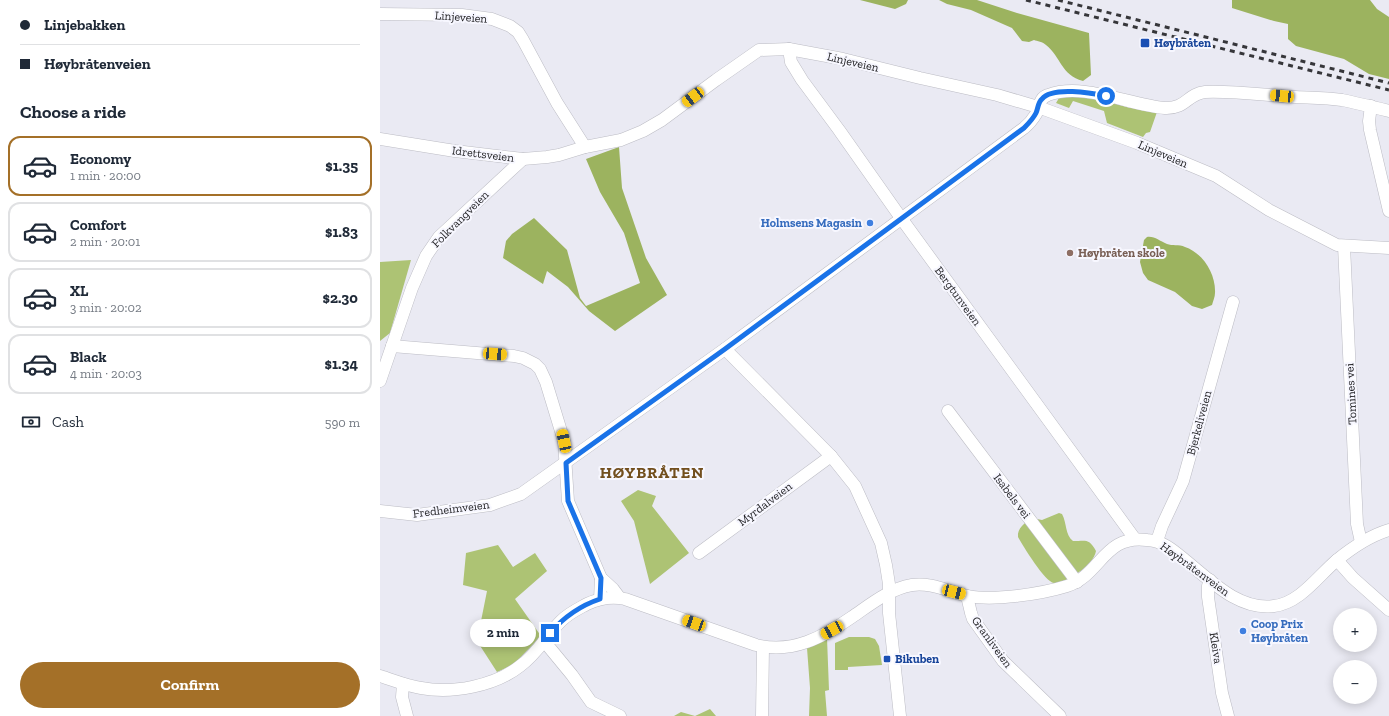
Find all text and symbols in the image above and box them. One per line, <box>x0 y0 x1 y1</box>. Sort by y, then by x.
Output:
street label: Linjeveien <box>434 8 488 27</box>
text: Linjebakken <box>44 16 125 34</box>
place label: Høybråten <box>1154 36 1211 50</box>
marker: Høybråten <box>1139 37 1151 49</box>
street label: Linjeveien <box>826 49 880 76</box>
text: Høybråtenveien <box>44 55 151 73</box>
car <box>680 85 706 109</box>
route start <box>1097 87 1115 105</box>
car <box>1270 89 1294 103</box>
text: Choose a ride <box>20 101 126 123</box>
street label: Linjeveien <box>1136 137 1190 172</box>
street label: Idrettsveien <box>451 143 515 165</box>
icon: car <box>22 148 58 184</box>
text: Economy <box>70 150 131 168</box>
text: $1.35 <box>325 157 358 175</box>
text: 1 min · 20:00 <box>70 168 141 183</box>
street label: Folkvangveien <box>429 188 491 250</box>
icon: car <box>22 214 58 250</box>
text: Comfort <box>70 216 126 234</box>
place label: Holmsens Magasin <box>761 216 862 230</box>
marker: Holmsens Magasin <box>865 218 875 228</box>
text: $1.83 <box>325 223 358 241</box>
text: 2 min · 20:01 <box>70 234 140 249</box>
place label: Høybråten skole <box>1078 246 1165 260</box>
marker: Høybråten skole <box>1065 248 1075 258</box>
street label: Bergtunveien <box>932 264 984 328</box>
icon: car <box>22 280 58 316</box>
text: XL <box>70 282 88 300</box>
text: $2.30 <box>323 289 358 307</box>
text: 3 min · 20:02 <box>70 300 142 315</box>
icon: car <box>22 346 58 382</box>
car <box>483 347 507 361</box>
text: Black <box>70 348 107 366</box>
text: $1.34 <box>325 355 358 373</box>
street label: Tomines vei <box>1342 362 1360 425</box>
text: 4 min · 20:03 <box>70 366 142 381</box>
street label: Bjerkeliveien <box>1184 389 1215 457</box>
icon: cash <box>20 411 42 433</box>
text: Cash <box>52 413 84 431</box>
text: 590 m <box>325 415 360 430</box>
car <box>556 428 572 454</box>
district label: HØYBRÅTEN <box>600 463 704 482</box>
street label: Isabels vei <box>991 471 1034 522</box>
street label: Myrdalveien <box>735 479 795 529</box>
street label: Fredheimveien <box>412 497 490 521</box>
street label: Høybråtenveien <box>1158 539 1232 599</box>
car <box>941 583 967 601</box>
map controls <box>1333 608 1377 704</box>
button: + <box>1333 608 1377 652</box>
car <box>681 613 707 633</box>
street label: Granliveien <box>969 614 1015 670</box>
place label: Coop Prix Høybråten <box>1251 617 1308 645</box>
callout: 2 min <box>470 619 536 647</box>
car <box>819 619 845 641</box>
route end <box>541 624 559 642</box>
text: 2 min <box>487 625 519 640</box>
marker: Coop Prix Høybråten <box>1238 626 1248 636</box>
street label: Kleiva <box>1207 631 1225 665</box>
place label: Bikuben <box>895 652 939 666</box>
marker: Bikuben <box>882 654 892 664</box>
button: − <box>1333 660 1377 704</box>
button: Confirm <box>20 662 360 708</box>

